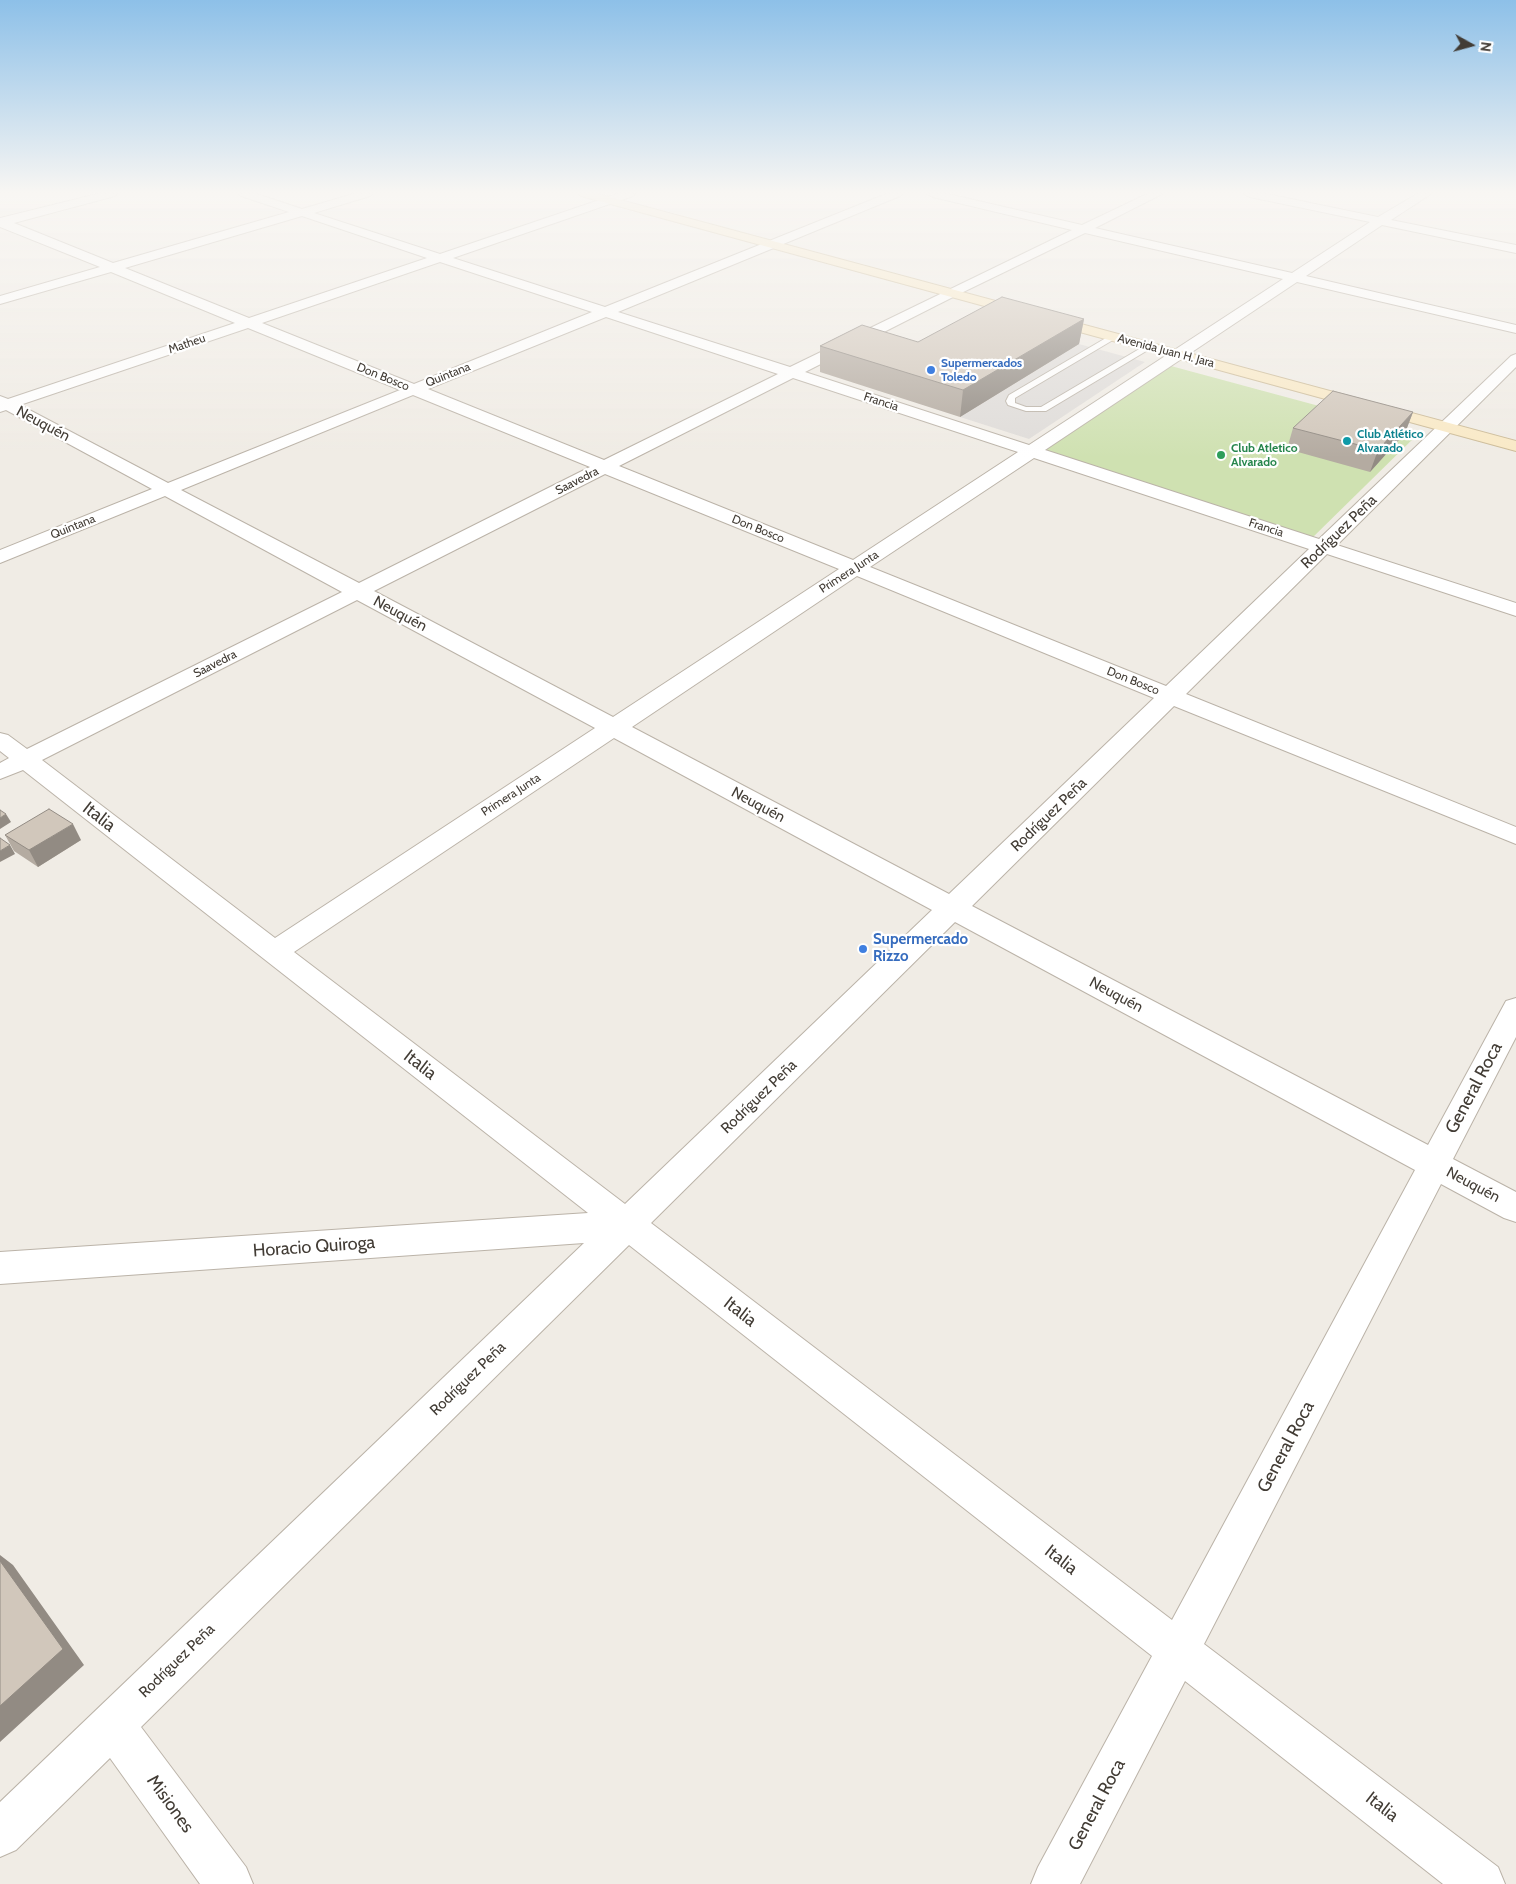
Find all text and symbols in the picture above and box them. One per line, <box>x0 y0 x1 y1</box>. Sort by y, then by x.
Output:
north arrow <box>1446 20 1496 70</box>
text: N <box>1476 41 1495 53</box>
street label: Matheu <box>167 331 207 357</box>
street label: Avenida Juan H. Jara <box>1116 331 1216 371</box>
place label: Supermercados Toledo <box>941 356 1022 384</box>
street label: Don Bosco <box>355 360 411 394</box>
street label: Quintana <box>424 360 472 390</box>
marker: Supermercados Toledo <box>925 364 937 376</box>
street label: Francia <box>862 390 900 414</box>
street label: Neuquén <box>13 402 73 446</box>
place label: Club Atlético Alvarado <box>1357 427 1423 455</box>
marker: Club Atlético Alvarado <box>1341 435 1353 447</box>
place label: Club Atletico Alvarado <box>1231 441 1297 469</box>
marker: Club Atletico Alvarado <box>1215 449 1227 461</box>
street label: Saavedra <box>553 464 601 498</box>
street label: Rodríguez Peña <box>1297 491 1381 573</box>
street label: Quintana <box>49 512 97 542</box>
street label: Don Bosco <box>730 512 786 546</box>
street label: Francia <box>1247 516 1285 540</box>
street label: Primera Junta <box>817 548 881 596</box>
street label: Neuquén <box>370 592 430 636</box>
street label: Saavedra <box>191 647 239 681</box>
street label: Don Bosco <box>1105 664 1161 698</box>
street label: Primera Junta <box>479 771 543 819</box>
street label: Rodríguez Peña <box>1007 774 1091 856</box>
street label: Neuquén <box>728 783 788 827</box>
street label: Italia <box>78 797 120 837</box>
place label: Supermercado Rizzo <box>873 931 968 966</box>
marker: Supermercado Rizzo <box>857 943 869 955</box>
street label: Neuquén <box>1086 973 1146 1017</box>
street label: General Roca <box>1441 1039 1507 1137</box>
street label: Italia <box>399 1045 441 1085</box>
street label: Rodríguez Peña <box>717 1056 801 1138</box>
street label: Neuquén <box>1443 1163 1503 1207</box>
street label: Horacio Quiroga <box>252 1232 376 1262</box>
street label: Italia <box>719 1292 761 1332</box>
street label: Rodríguez Peña <box>426 1338 510 1420</box>
street label: General Roca <box>1253 1398 1319 1496</box>
street label: Italia <box>1040 1540 1082 1580</box>
street label: Rodríguez Peña <box>135 1620 219 1702</box>
street label: General Roca <box>1064 1756 1130 1854</box>
street label: Misiones <box>142 1771 198 1837</box>
street label: Italia <box>1361 1787 1403 1827</box>

